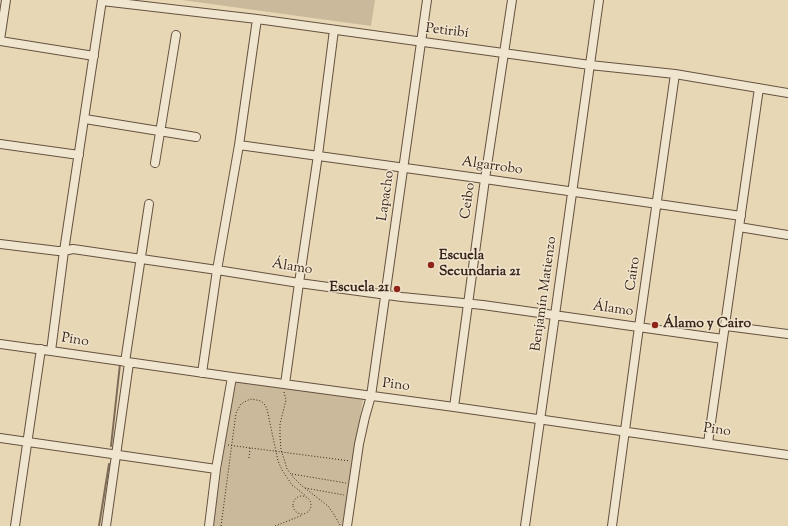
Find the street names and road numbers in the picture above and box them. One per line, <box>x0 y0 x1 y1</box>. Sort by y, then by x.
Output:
street label: Petiribí <box>425 21 469 43</box>
street label: Algarrobo <box>460 154 524 180</box>
street label: Lapacho <box>375 170 399 222</box>
street label: Ceibo <box>458 182 480 220</box>
street label: Benjamín Matienzo <box>529 235 561 353</box>
street label: Cairo <box>623 256 645 292</box>
street label: Álamo <box>271 257 313 279</box>
street label: Álamo <box>592 299 634 321</box>
street label: Pino <box>60 331 90 351</box>
street label: Pino <box>381 376 411 396</box>
street label: Pino <box>702 421 732 441</box>

